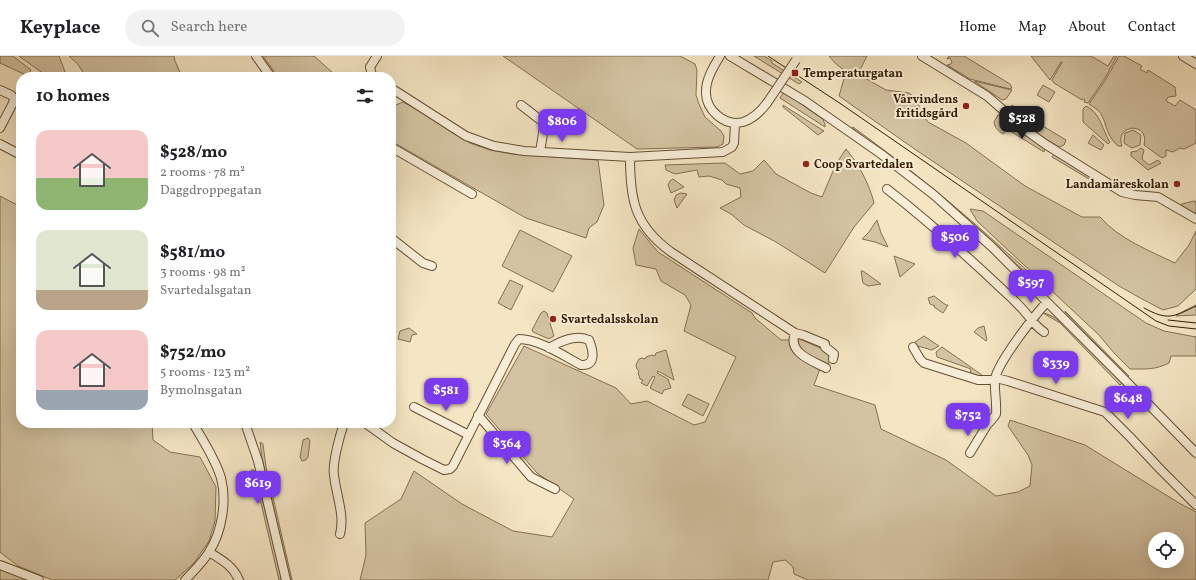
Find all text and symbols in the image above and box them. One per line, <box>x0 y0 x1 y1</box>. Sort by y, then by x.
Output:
search box <box>125 10 405 46</box>
text: Keyplace <box>20 15 101 41</box>
icon: search <box>139 17 161 39</box>
text: Search here <box>171 17 247 38</box>
text: Home <box>959 18 996 37</box>
text: Map <box>1018 18 1046 37</box>
text: About <box>1068 18 1106 37</box>
text: Contact <box>1128 18 1176 37</box>
place label: Temperaturgatan <box>803 66 903 82</box>
marker: Temperaturgatan <box>790 68 800 78</box>
text: 10 homes <box>36 85 110 108</box>
icon: filters <box>354 85 376 107</box>
place label: Vårvindens fritidsgård <box>893 92 959 122</box>
marker: Vårvindens fritidsgård <box>961 101 971 111</box>
pin: $528 <box>998 106 1046 140</box>
pin: $806 <box>538 109 586 143</box>
text: $528 <box>1008 110 1036 128</box>
text: $806 <box>547 113 577 131</box>
text: $528/mo <box>160 141 227 164</box>
icon: home <box>68 146 116 194</box>
place label: Coop Svartedalen <box>814 157 913 173</box>
marker: Coop Svartedalen <box>801 159 811 169</box>
text: 2 rooms · 78 m² <box>160 164 245 182</box>
place label: Landamäreskolan <box>1066 177 1169 193</box>
marker: Landamäreskolan <box>1172 179 1182 189</box>
text: Daggdroppegatan <box>160 182 262 200</box>
pin: $506 <box>931 225 979 259</box>
text: $506 <box>941 229 969 247</box>
text: $581/mo <box>160 241 225 264</box>
icon: home <box>68 246 116 294</box>
text: 3 rooms · 98 m² <box>160 264 246 282</box>
pin: $597 <box>1007 270 1055 304</box>
text: $597 <box>1018 274 1044 292</box>
text: Svartedalsgatan <box>160 282 252 300</box>
place label: Svartedalsskolan <box>561 312 659 328</box>
marker: Svartedalsskolan <box>548 314 558 324</box>
text: $752/mo <box>160 341 226 364</box>
icon: home <box>68 346 116 394</box>
pin: $339 <box>1032 351 1080 385</box>
text: $339 <box>1042 355 1070 373</box>
text: 5 rooms · 123 m² <box>160 364 250 382</box>
pin: $581 <box>422 378 470 412</box>
text: Bymolnsgatan <box>160 382 242 400</box>
text: $581 <box>433 382 459 400</box>
pin: $648 <box>1104 386 1152 420</box>
text: $648 <box>1113 390 1143 408</box>
pin: $752 <box>944 403 992 437</box>
text: $752 <box>955 407 981 425</box>
pin: $364 <box>483 431 531 465</box>
text: $364 <box>493 435 521 453</box>
pin: $619 <box>234 471 282 505</box>
text: $619 <box>245 475 271 493</box>
map controls <box>1148 532 1184 568</box>
button: locate <box>1148 532 1184 568</box>

